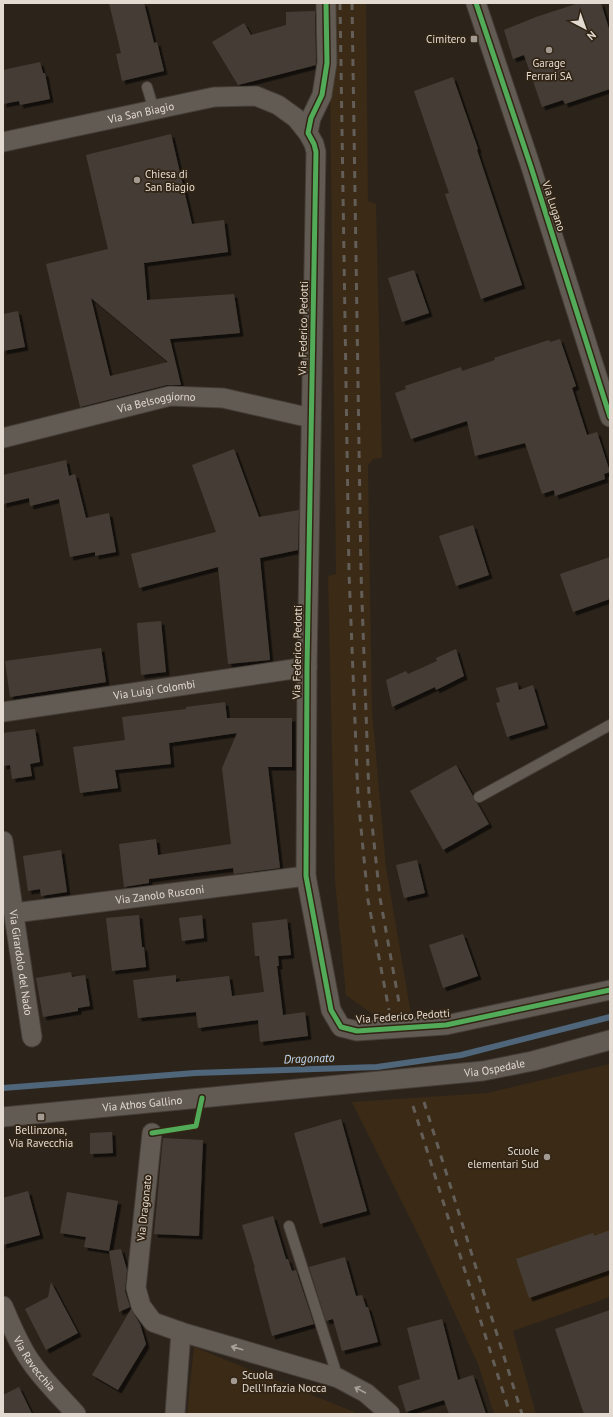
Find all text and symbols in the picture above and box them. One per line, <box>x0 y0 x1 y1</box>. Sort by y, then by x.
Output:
north arrow <box>565 8 605 48</box>
text: N <box>584 28 599 43</box>
place label: Cimitero <box>426 32 466 46</box>
marker: Cimitero <box>469 34 479 44</box>
marker: Garage Ferrari SA <box>544 45 554 55</box>
place label: Garage Ferrari SA <box>526 56 573 83</box>
street label: Via San Biagio <box>105 99 175 127</box>
place label: Chiesa di San Biagio <box>145 167 195 194</box>
marker: Chiesa di San Biagio <box>132 175 142 185</box>
street label: Via Lugano <box>539 178 569 233</box>
street label: Via Federico Pedotti <box>295 281 311 376</box>
street label: Via Belsoggiorno <box>115 389 196 416</box>
street label: Via Federico Pedotti <box>289 605 305 700</box>
street label: Via Luigi Colombi <box>112 677 196 703</box>
street label: Via Zanolo Rusconi <box>114 882 205 907</box>
street label: Via Girardolo del Nado <box>6 908 36 1016</box>
street label: Via Federico Pedotti <box>355 1006 450 1026</box>
water label: Dragonato <box>283 1050 335 1066</box>
street label: Via Ospedale <box>462 1056 527 1080</box>
street label: Via Athos Gallino <box>101 1093 183 1115</box>
marker: Bellinzona, Via Ravecchia <box>36 1112 46 1122</box>
place label: Bellinzona, Via Ravecchia <box>8 1123 73 1150</box>
place label: Scuole elementari Sud <box>468 1144 539 1171</box>
marker: Scuole elementari Sud <box>542 1152 552 1162</box>
street label: Via Dragonato <box>133 1174 154 1243</box>
street label: Via Ravecchia <box>10 1333 59 1394</box>
one-way arrow <box>231 1344 244 1351</box>
place label: Scuola Dell'Infazia Nocca <box>242 1368 326 1395</box>
marker: Scuola Dell'Infazia Nocca <box>229 1376 239 1386</box>
one-way arrow <box>354 1385 366 1393</box>

